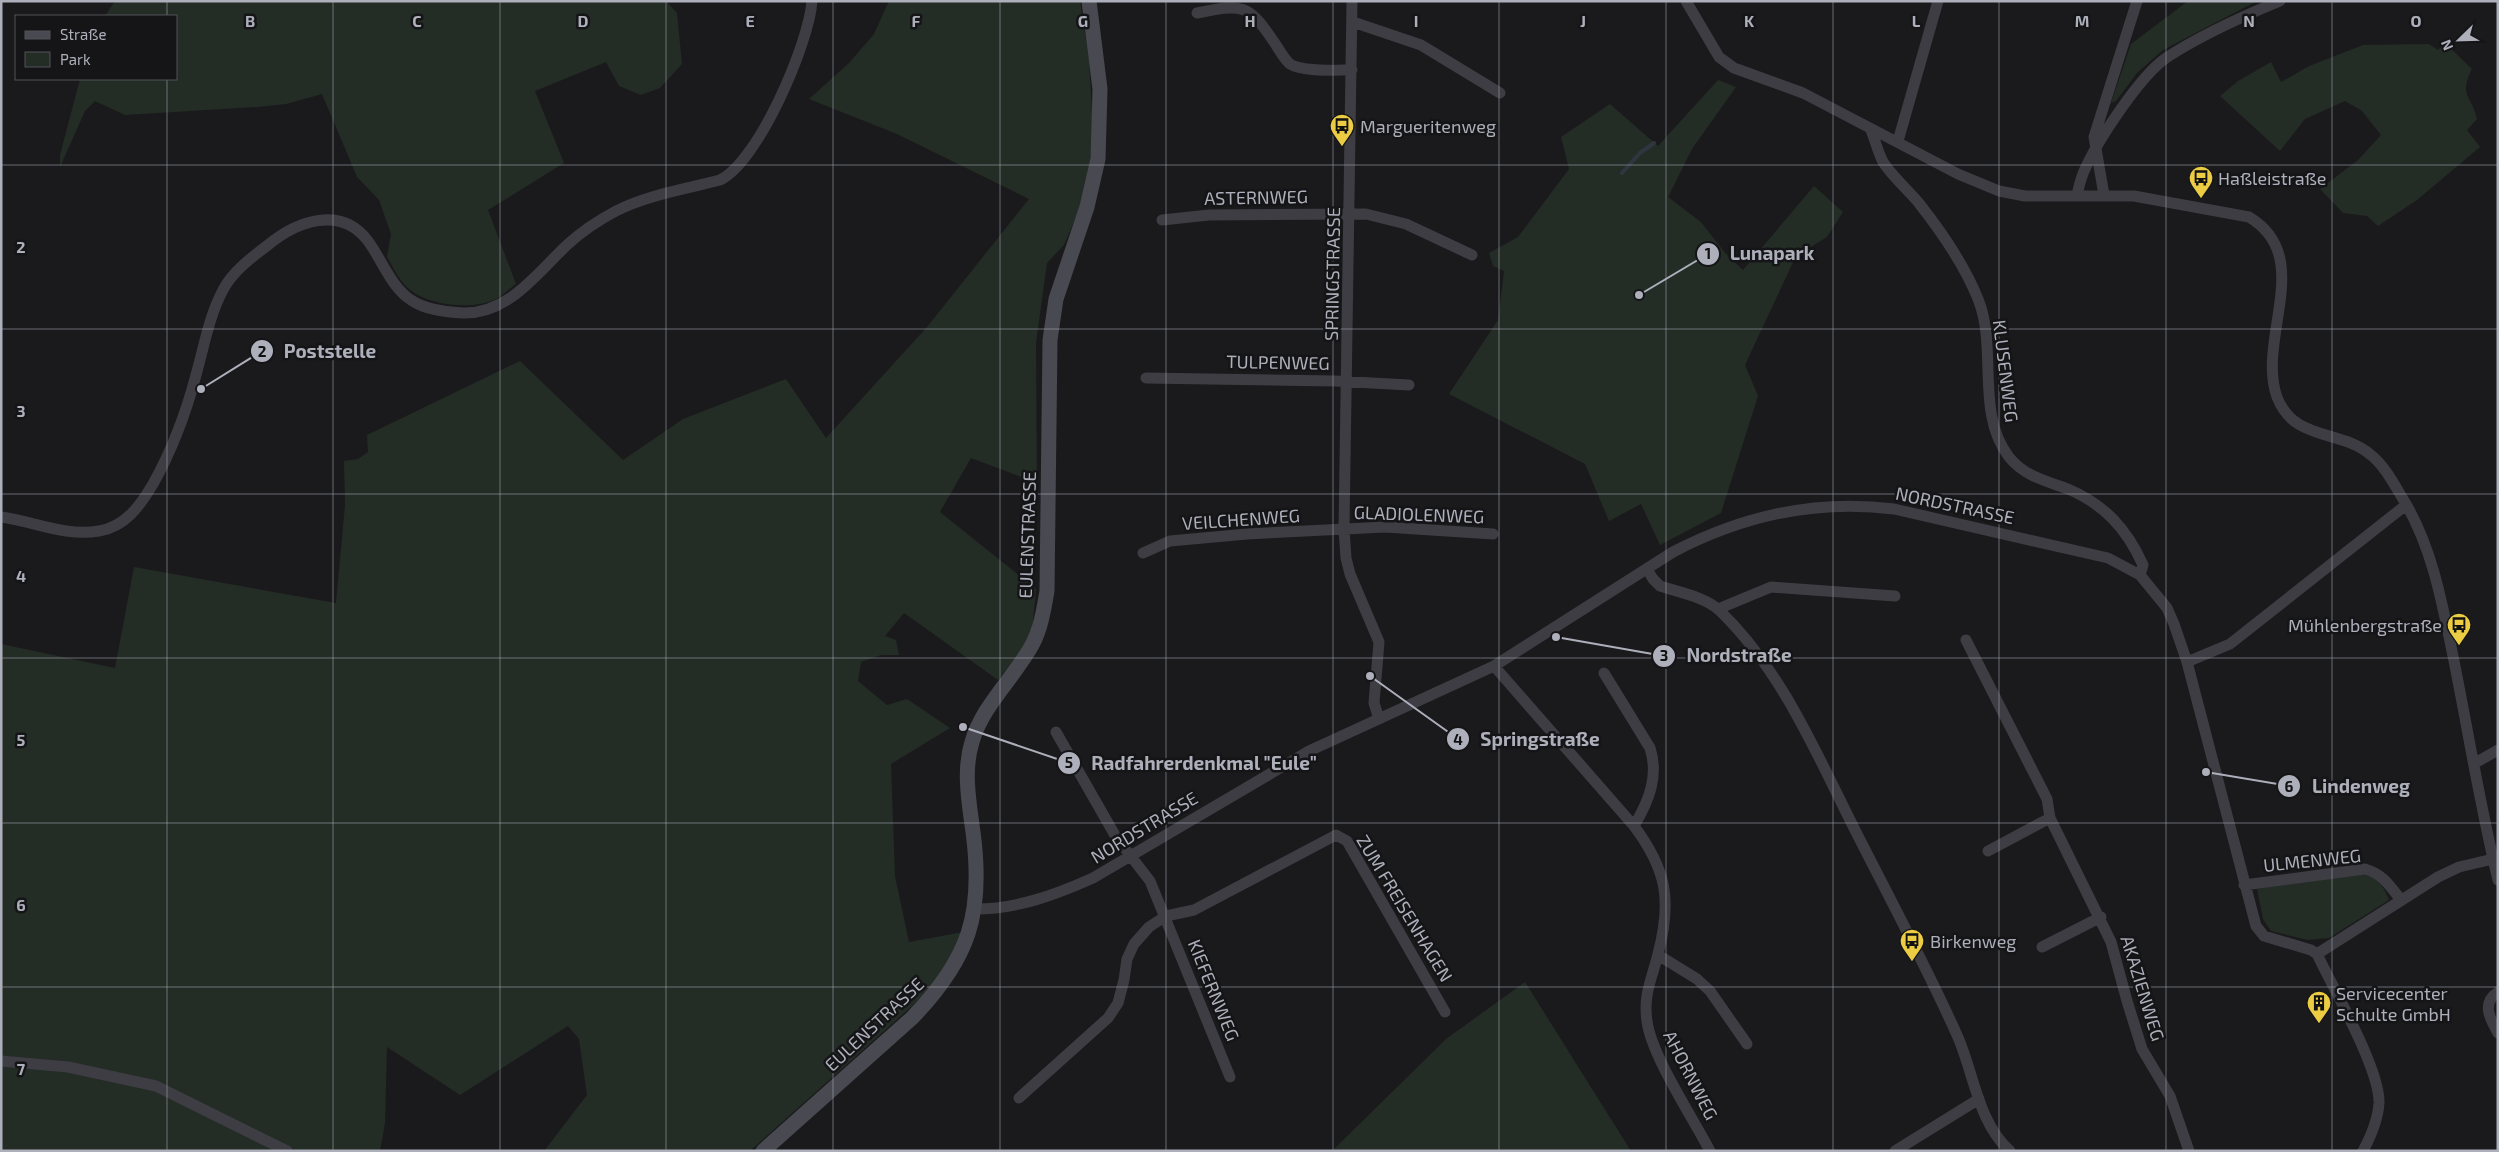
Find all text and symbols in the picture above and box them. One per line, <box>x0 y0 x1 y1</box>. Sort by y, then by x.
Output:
text: B <box>245 11 255 30</box>
text: C <box>412 11 422 30</box>
text: D <box>578 11 589 30</box>
text: E <box>745 11 755 30</box>
text: F <box>912 11 921 30</box>
text: G <box>1078 11 1088 30</box>
text: H <box>1244 11 1256 30</box>
text: I <box>1414 11 1418 30</box>
text: J <box>1580 11 1586 30</box>
text: K <box>1744 11 1755 30</box>
text: L <box>1912 11 1921 30</box>
text: M <box>2075 11 2089 30</box>
text: N <box>2243 11 2255 30</box>
text: O <box>2410 11 2422 30</box>
legend <box>15 15 178 80</box>
north arrow <box>2434 15 2484 65</box>
text: Straße <box>60 25 106 43</box>
text: N <box>2437 37 2456 53</box>
text: Park <box>60 50 91 68</box>
bus stop icon: Margueritenweg <box>1329 113 1355 147</box>
place label: Margueritenweg <box>1360 115 1496 137</box>
bus stop icon: Haßleistraße <box>2188 165 2214 199</box>
place label: Haßleistraße <box>2218 167 2326 189</box>
street label: ASTERNWEG <box>1204 185 1308 209</box>
street label: SPRINGSTRASSE <box>1320 207 1344 341</box>
text: 2 <box>16 237 26 256</box>
callout: Lunapark <box>1695 237 1825 271</box>
text: Lunapark <box>1730 241 1815 264</box>
text: 1 <box>1705 244 1711 262</box>
street label: KLUSENWEG <box>1989 319 2023 423</box>
callout: Poststelle <box>249 334 387 368</box>
text: Poststelle <box>284 339 377 362</box>
text: 2 <box>258 342 267 360</box>
street label: TULPENWEG <box>1226 350 1330 374</box>
text: 3 <box>16 401 26 420</box>
street label: EULENSTRASSE <box>1014 471 1040 599</box>
street label: NORDSTRASSE <box>1894 482 2016 528</box>
street label: GLADIOLENWEG <box>1353 501 1485 527</box>
street label: VEILCHENWEG <box>1181 504 1301 534</box>
text: 4 <box>16 566 26 585</box>
bus stop icon: Mühlenbergstraße <box>2446 612 2472 646</box>
place label: Mühlenbergstraße <box>2288 614 2442 636</box>
callout: Nordstraße <box>1651 639 1801 673</box>
text: Nordstraße <box>1686 643 1792 666</box>
text: 3 <box>1660 646 1668 664</box>
callout: Springstraße <box>1445 722 1610 756</box>
text: Springstraße <box>1480 727 1600 750</box>
text: 5 <box>17 730 26 749</box>
text: 4 <box>1453 730 1463 748</box>
callout: Radfahrerdenkmal "Eule" <box>1056 746 1328 780</box>
text: Radfahrerdenkmal "Eule" <box>1091 751 1317 774</box>
text: 5 <box>1065 753 1073 771</box>
callout: Lindenweg <box>2277 769 2420 803</box>
text: Lindenweg <box>2312 774 2410 797</box>
text: 6 <box>2285 777 2294 795</box>
street label: NORDSTRASSE <box>1086 786 1202 868</box>
street label: ZUM FREISENHAGEN <box>1352 830 1458 986</box>
street label: ULMENWEG <box>2262 844 2362 876</box>
text: 6 <box>16 895 26 914</box>
bus stop icon: Birkenweg <box>1899 928 1925 962</box>
place label: Birkenweg <box>1930 930 2016 952</box>
street label: AKAZIENWEG <box>2117 933 2169 1043</box>
street label: KIEFERNWEG <box>1184 936 1244 1044</box>
street label: EULENSTRASSE <box>820 973 928 1075</box>
place label: Servicecenter Schulte GmbH <box>2336 982 2451 1025</box>
building icon: Servicecenter Schulte GmbH <box>2306 990 2332 1024</box>
street label: AHORNWEG <box>1659 1027 1723 1123</box>
text: 7 <box>17 1059 26 1078</box>

